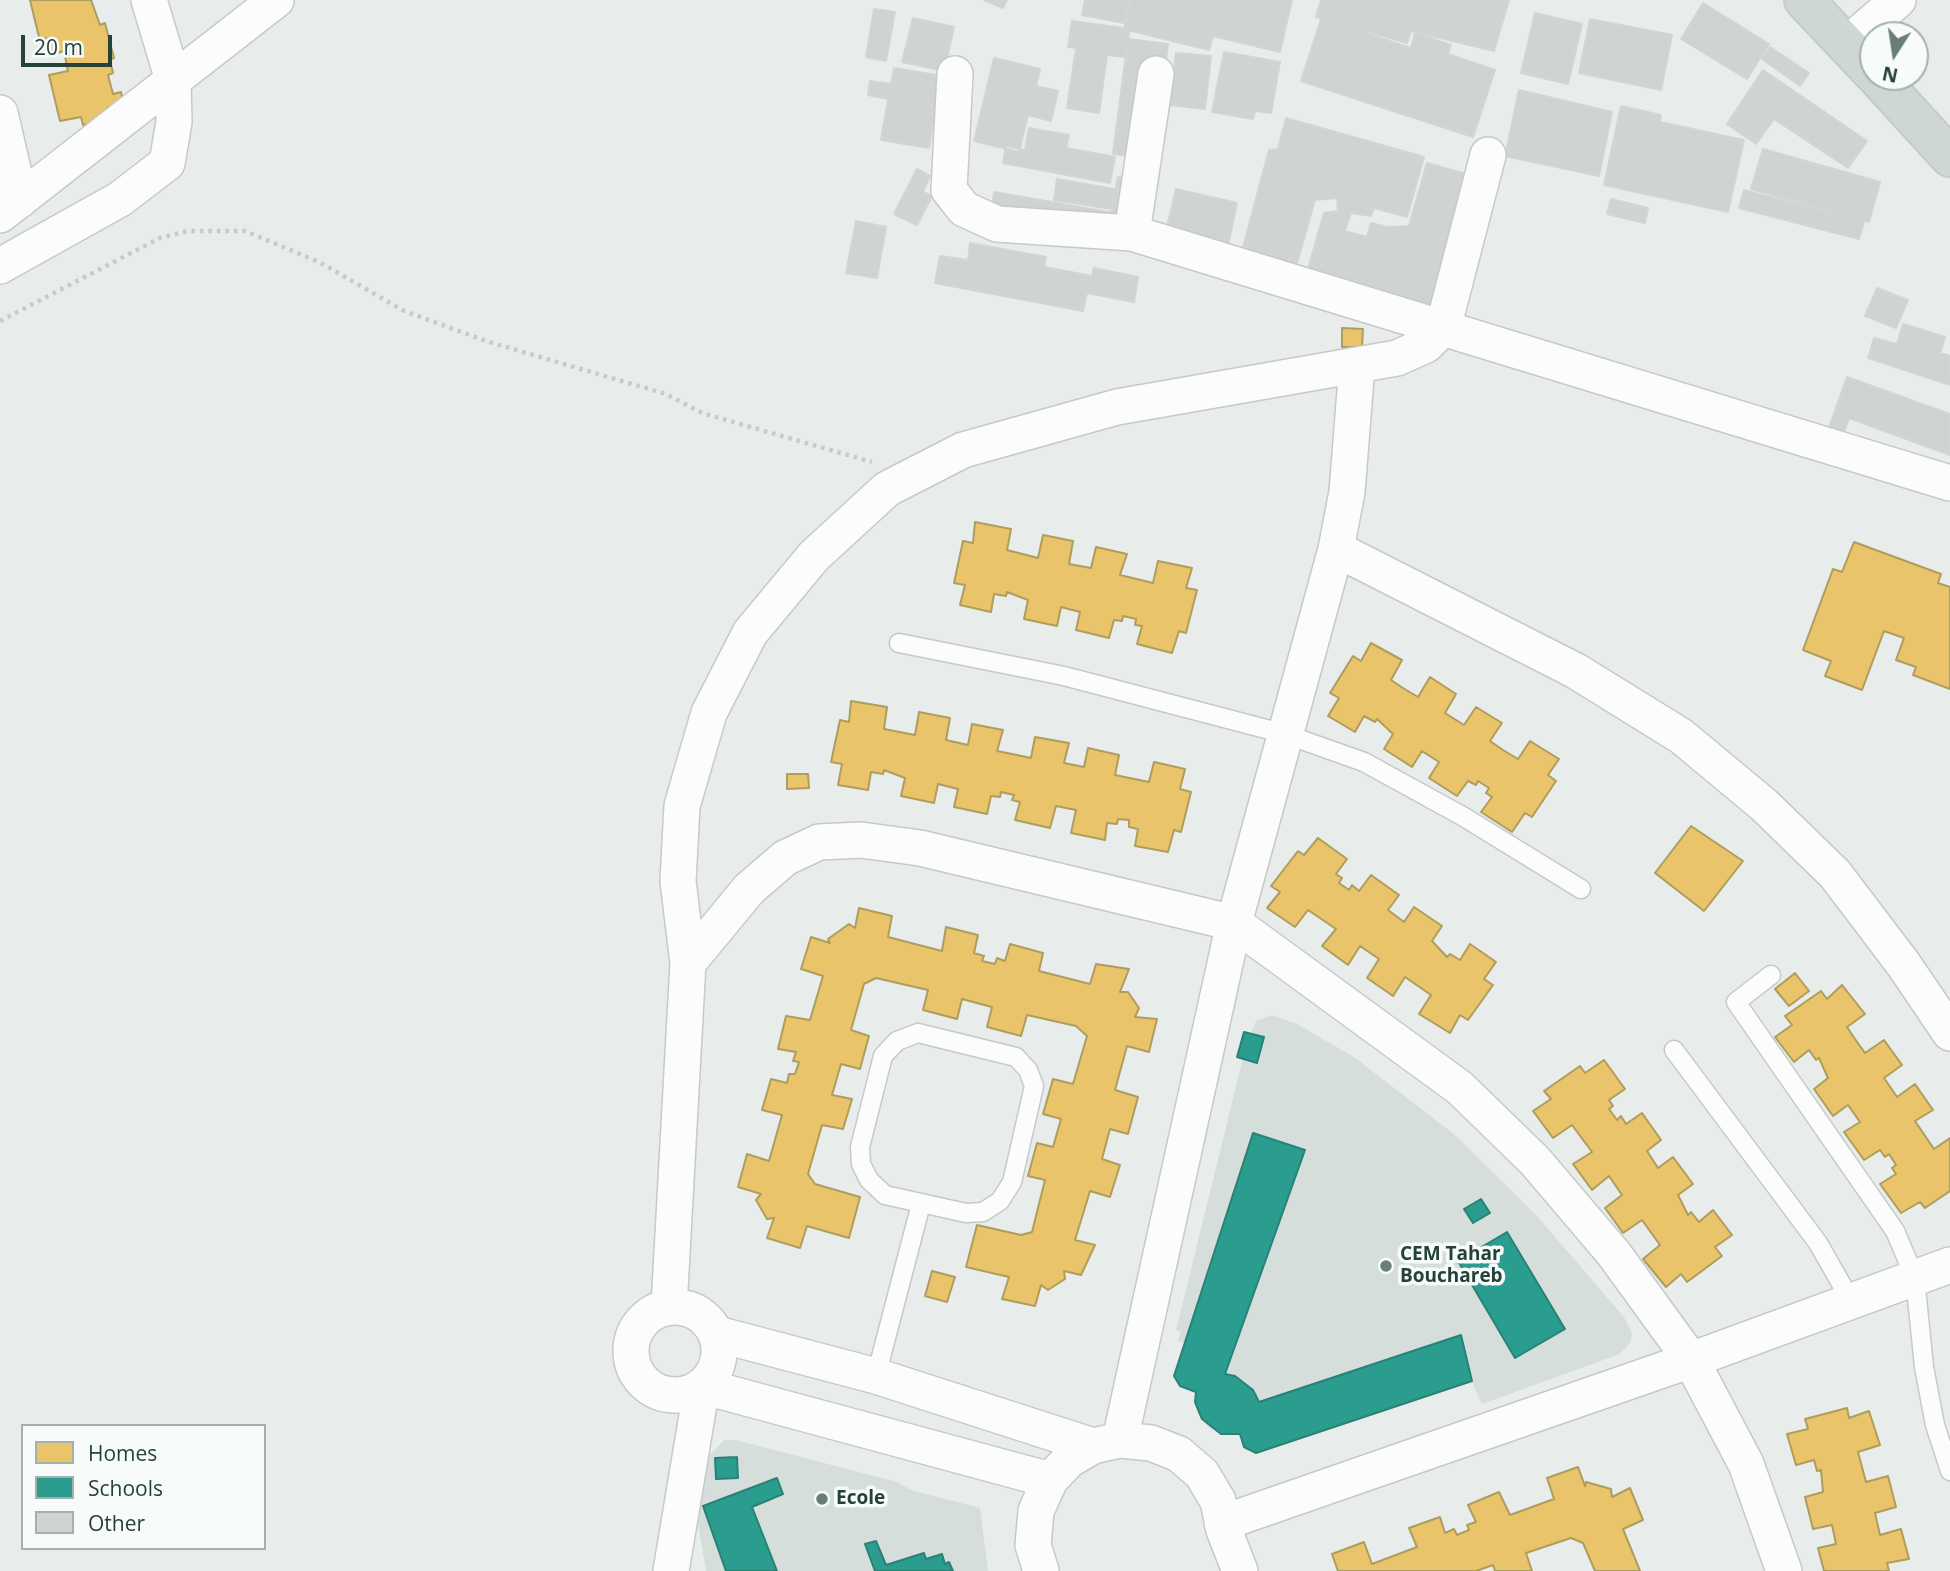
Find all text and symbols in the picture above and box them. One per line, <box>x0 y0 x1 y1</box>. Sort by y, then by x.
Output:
scale bar <box>24 21 116 65</box>
north arrow <box>1859 21 1929 91</box>
text: 20 m <box>34 33 83 61</box>
text: N <box>1880 60 1900 89</box>
place label: CEM Tahar Bouchareb <box>1400 1244 1503 1288</box>
marker: CEM Tahar Bouchareb <box>1378 1258 1394 1274</box>
legend <box>21 1424 266 1550</box>
text: Homes <box>88 1439 157 1467</box>
text: Schools <box>88 1474 163 1502</box>
place label: Ecole <box>836 1488 885 1510</box>
marker: Ecole <box>814 1491 830 1507</box>
text: Other <box>88 1509 145 1537</box>

